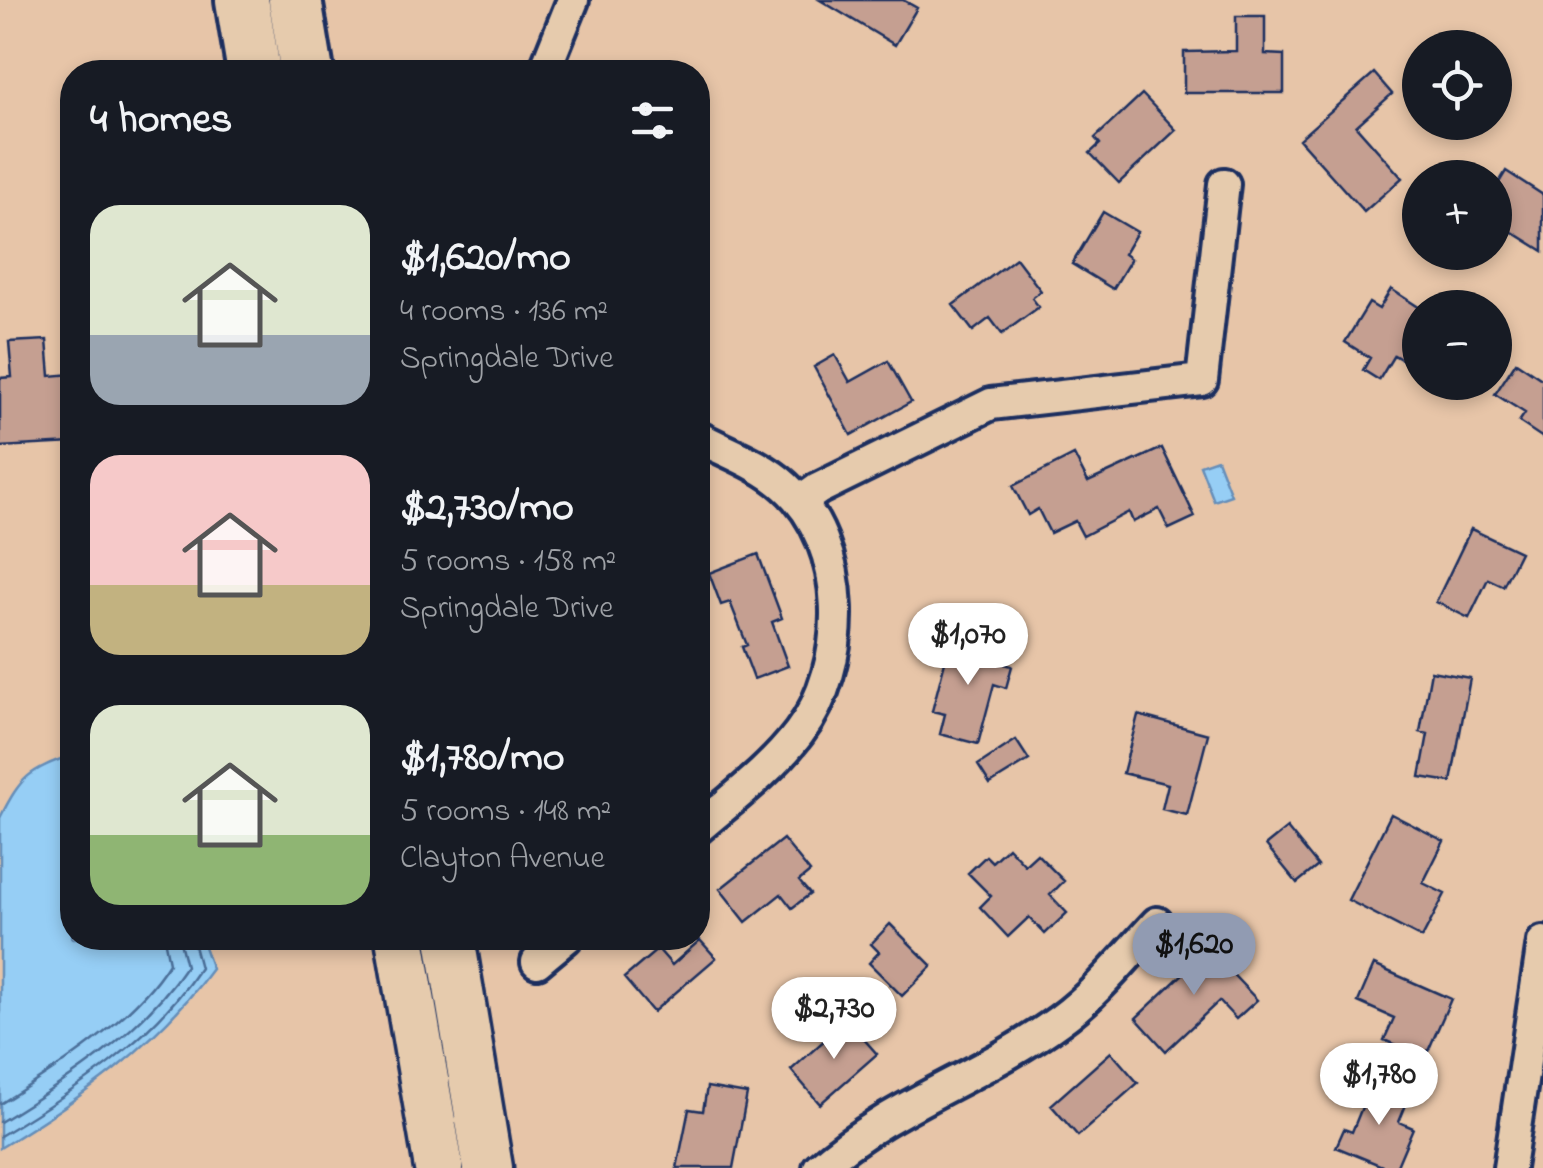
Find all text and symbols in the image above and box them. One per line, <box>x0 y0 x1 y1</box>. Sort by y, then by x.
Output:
map controls <box>1402 30 1512 400</box>
button: locate <box>1402 30 1512 140</box>
text: 4 homes <box>90 90 232 151</box>
icon: filters <box>625 93 680 148</box>
button: + <box>1402 160 1512 270</box>
text: $1,620/mo <box>400 228 571 289</box>
icon: home <box>170 245 290 365</box>
text: 4 rooms · 136 m² <box>400 289 608 336</box>
button: − <box>1402 290 1512 400</box>
text: Springdale Drive <box>400 336 614 383</box>
text: $2,730/mo <box>400 478 574 539</box>
icon: home <box>170 495 290 615</box>
text: 5 rooms · 158 m² <box>400 539 616 586</box>
text: Springdale Drive <box>400 586 614 633</box>
pin: $1,070 <box>887 603 1049 688</box>
text: $1,070 <box>930 612 1006 659</box>
text: $1,780/mo <box>400 728 565 789</box>
icon: home <box>170 745 290 865</box>
text: 5 rooms · 148 m² <box>400 789 611 836</box>
text: Clayton Avenue <box>400 836 605 883</box>
pin: $1,620 <box>1113 913 1275 998</box>
text: $1,620 <box>1155 922 1233 969</box>
pin: $2,730 <box>753 977 915 1062</box>
text: $2,730 <box>794 986 875 1033</box>
pin: $1,780 <box>1298 1043 1460 1128</box>
text: $1,780 <box>1342 1052 1416 1099</box>

